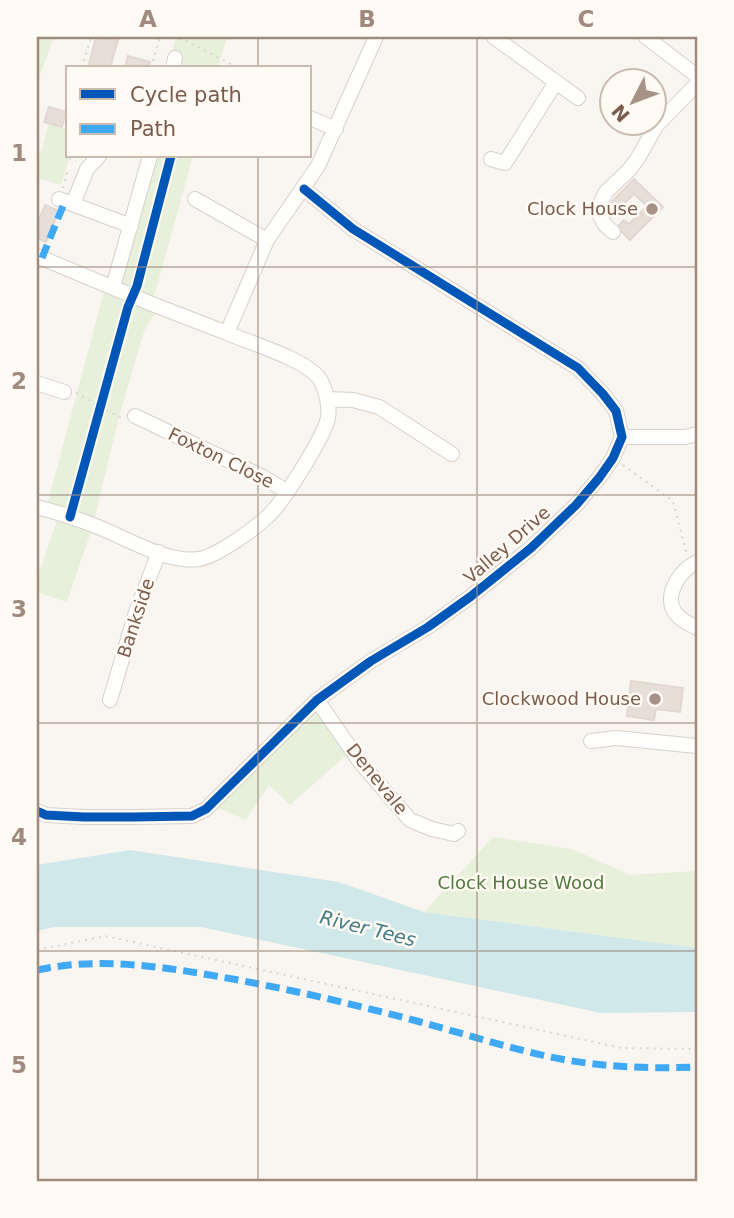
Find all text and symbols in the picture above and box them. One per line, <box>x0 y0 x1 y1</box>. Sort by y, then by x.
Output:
text: A <box>139 6 157 32</box>
text: B <box>358 6 376 32</box>
text: C <box>578 6 594 32</box>
legend <box>66 66 312 158</box>
north arrow <box>598 66 668 136</box>
text: Cycle path <box>130 83 242 107</box>
text: N <box>607 100 634 127</box>
text: Path <box>130 117 176 141</box>
text: 1 <box>11 140 27 166</box>
place label: Clock House <box>527 198 638 219</box>
marker: Clock House <box>644 201 660 217</box>
text: 2 <box>11 368 27 394</box>
street label: Foxton Close <box>165 423 278 492</box>
street label: Valley Drive <box>459 501 554 588</box>
street label: Bankside <box>113 576 158 660</box>
text: 3 <box>11 596 27 622</box>
place label: Clockwood House <box>482 688 641 709</box>
marker: Clockwood House <box>647 691 663 707</box>
street label: Denevale <box>342 739 412 818</box>
text: 4 <box>11 824 27 850</box>
park label: Clock House Wood <box>438 872 604 893</box>
water label: River Tees <box>318 905 418 951</box>
text: 5 <box>11 1052 27 1078</box>

